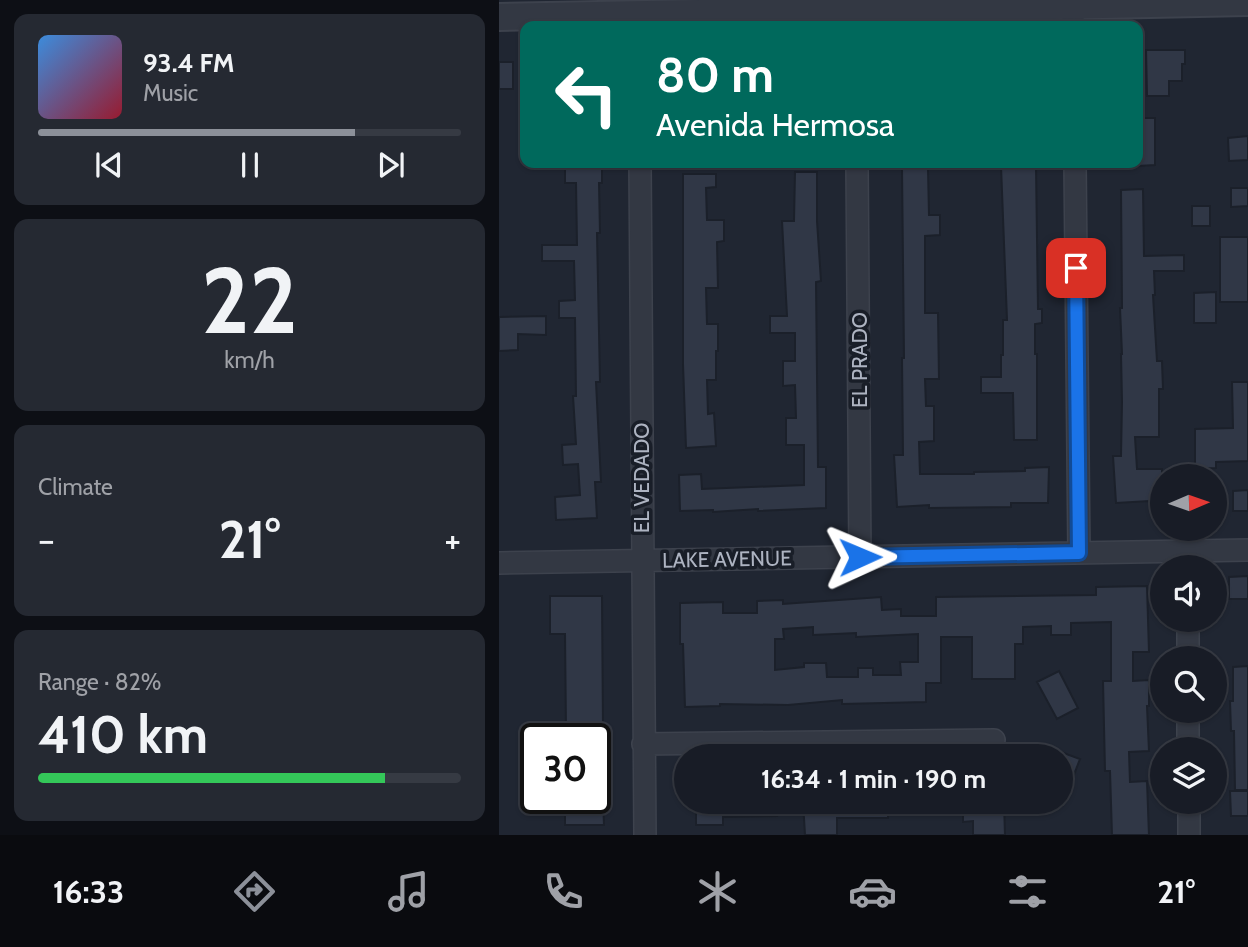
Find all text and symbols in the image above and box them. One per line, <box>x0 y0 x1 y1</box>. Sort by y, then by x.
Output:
text: 80 m <box>656 45 774 104</box>
text: 93.4 FM <box>143 47 234 79</box>
icon: left <box>541 49 632 140</box>
text: Music <box>143 79 198 107</box>
text: Avenida Hermosa <box>656 105 894 144</box>
icon: previous <box>90 146 128 184</box>
icon: pause <box>231 146 269 184</box>
icon: next <box>372 146 410 184</box>
pin <box>1046 238 1106 298</box>
text: 22 <box>201 245 298 356</box>
icon: arrive <box>1057 249 1095 287</box>
street label: EL PRADO <box>847 312 872 408</box>
text: km/h <box>224 346 275 374</box>
street label: EL VEDADO <box>629 423 654 533</box>
north arrow <box>1150 464 1227 541</box>
map controls <box>1150 464 1227 814</box>
text: Climate <box>38 473 113 501</box>
text: 21° <box>219 508 280 571</box>
text: − <box>38 516 55 563</box>
text: + <box>444 516 461 563</box>
position arrow <box>823 520 897 594</box>
street label: LAKE AVENUE <box>662 545 792 573</box>
button: sound <box>1150 555 1227 632</box>
button: search <box>1150 646 1227 723</box>
text: Range · 82% <box>38 668 161 696</box>
text: 410 km <box>38 703 208 766</box>
speed limit sign: 30 <box>520 723 611 814</box>
button: layers <box>1150 737 1227 814</box>
text: 16:34 · 1 min · 190 m <box>761 763 986 795</box>
icon: directions <box>230 867 279 916</box>
icon: music <box>384 867 433 916</box>
icon: phone <box>539 867 588 916</box>
icon: climate <box>693 867 742 916</box>
icon: car <box>848 867 897 916</box>
icon: filters <box>1003 867 1052 916</box>
text: 16:33 <box>53 872 124 911</box>
text: 21° <box>1157 872 1195 911</box>

